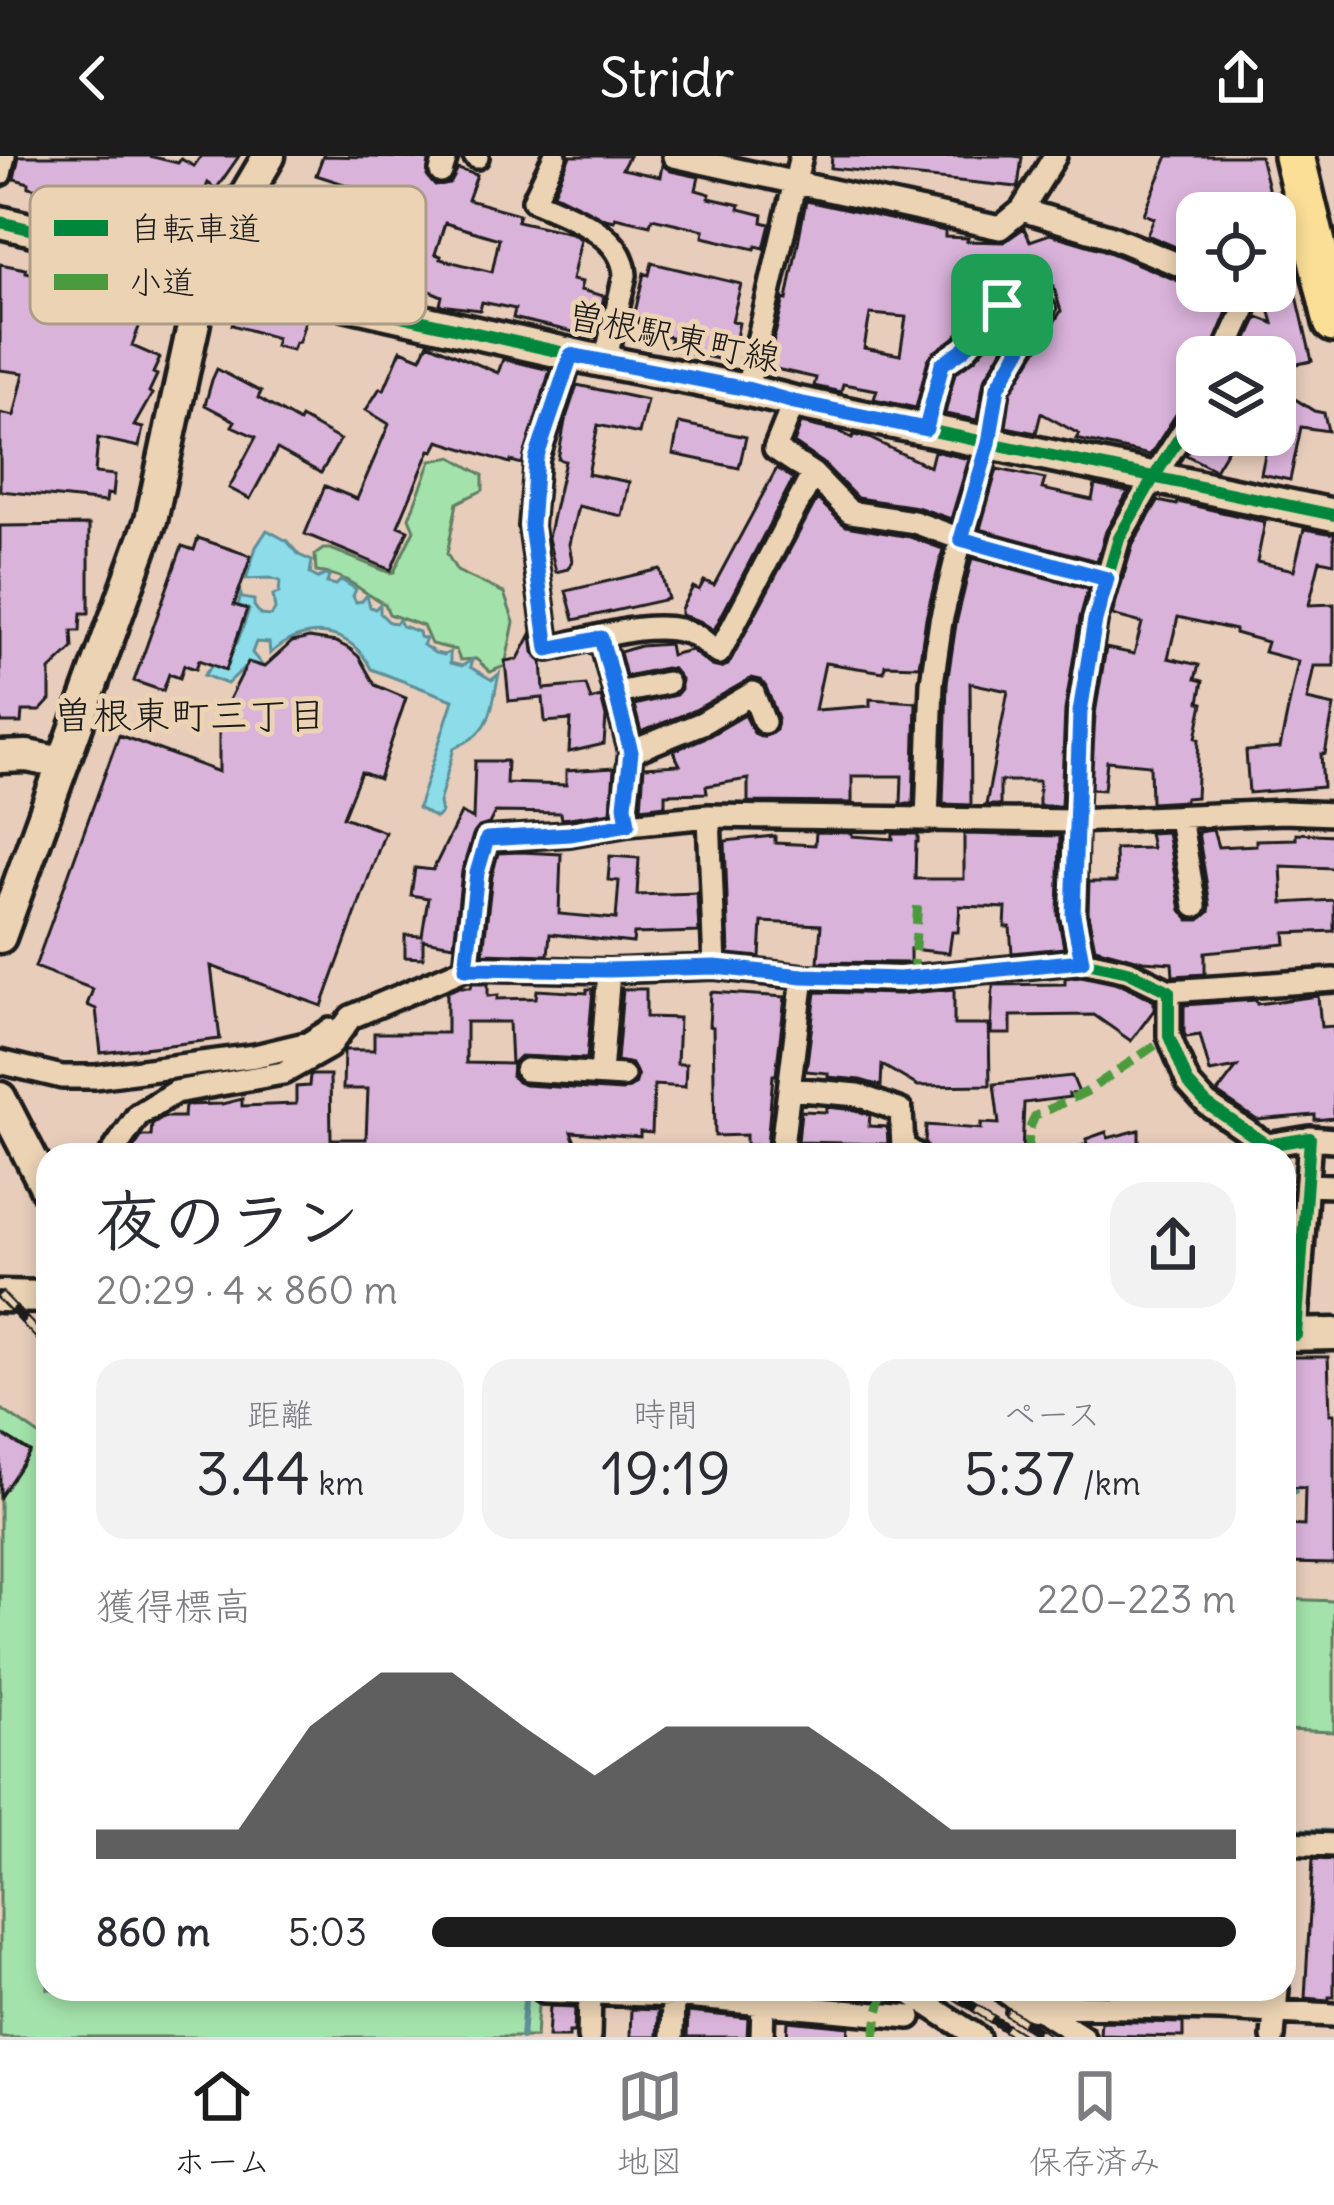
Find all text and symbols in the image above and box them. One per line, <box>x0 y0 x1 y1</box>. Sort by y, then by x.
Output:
text: Stridr <box>599 44 735 112</box>
icon: back <box>60 45 126 111</box>
icon: share <box>1208 45 1274 111</box>
legend <box>30 186 426 324</box>
map controls <box>1176 192 1296 456</box>
button: locate <box>1176 192 1296 312</box>
text: 自転車道 <box>129 207 261 249</box>
pin <box>951 254 1053 356</box>
text: 小道 <box>129 261 195 303</box>
icon: arrive <box>969 272 1035 338</box>
street label: 曽根駅東町線 <box>564 292 784 381</box>
button: layers <box>1176 336 1296 456</box>
district label: 曽根東町三丁目 <box>53 691 327 740</box>
text: 夜のラン <box>96 1179 360 1262</box>
button: share <box>1110 1182 1236 1308</box>
text: 20:29 · 4 × 860 m <box>96 1266 398 1315</box>
text: 距離 <box>247 1393 313 1435</box>
text: 時間 <box>633 1393 699 1435</box>
text: ペース <box>1003 1393 1101 1435</box>
text: 3.44 <box>196 1436 311 1511</box>
text: 19:19 <box>601 1436 731 1511</box>
text: 5:37 <box>963 1436 1075 1511</box>
text: km <box>311 1462 364 1504</box>
text: /km <box>1075 1462 1141 1504</box>
text: 220–223 m <box>1037 1575 1236 1624</box>
text: 獲得標高 <box>96 1582 252 1631</box>
text: 860 m <box>96 1908 210 1957</box>
text: 5:03 <box>288 1908 367 1957</box>
tab: ホーム <box>173 2063 271 2183</box>
tab: 地図 <box>617 2063 683 2183</box>
tab: 保存済み <box>1029 2063 1161 2183</box>

